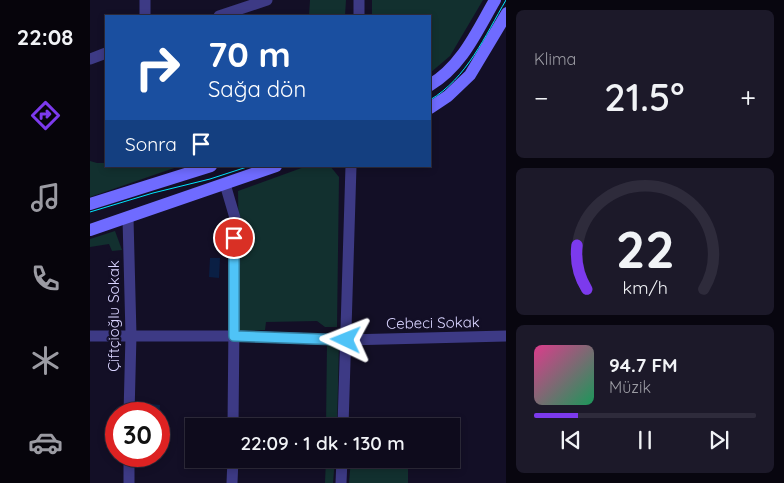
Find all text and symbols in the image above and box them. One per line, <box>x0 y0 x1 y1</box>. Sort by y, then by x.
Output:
text: 22:08 <box>17 23 73 51</box>
text: 70 m <box>208 32 291 76</box>
icon: right <box>125 35 190 100</box>
text: Klima <box>534 49 576 69</box>
text: 21.5° <box>604 73 685 121</box>
text: Sağa dön <box>208 75 306 103</box>
text: − <box>534 80 549 115</box>
text: + <box>740 80 756 115</box>
icon: directions <box>28 98 63 133</box>
icon: arrive <box>187 130 215 158</box>
text: Sonra <box>125 132 177 156</box>
icon: music <box>28 180 63 215</box>
text: 22 <box>615 216 675 281</box>
pin <box>213 217 255 259</box>
icon: arrive <box>220 224 248 252</box>
street label: Çiftçioğlu Sokak <box>104 260 123 372</box>
icon: phone <box>28 261 63 296</box>
text: km/h <box>622 276 668 298</box>
street label: Cebeci Sokak <box>386 312 480 333</box>
position arrow <box>319 313 371 365</box>
icon: climate <box>28 343 63 378</box>
text: 94.7 FM <box>609 353 678 377</box>
text: Müzik <box>609 377 651 397</box>
speed limit sign: 30 <box>105 402 170 467</box>
icon: car <box>28 425 63 460</box>
icon: previous <box>557 426 585 454</box>
icon: pause <box>631 426 659 454</box>
icon: next <box>705 426 733 454</box>
text: 22:09 · 1 dk · 130 m <box>240 431 405 455</box>

